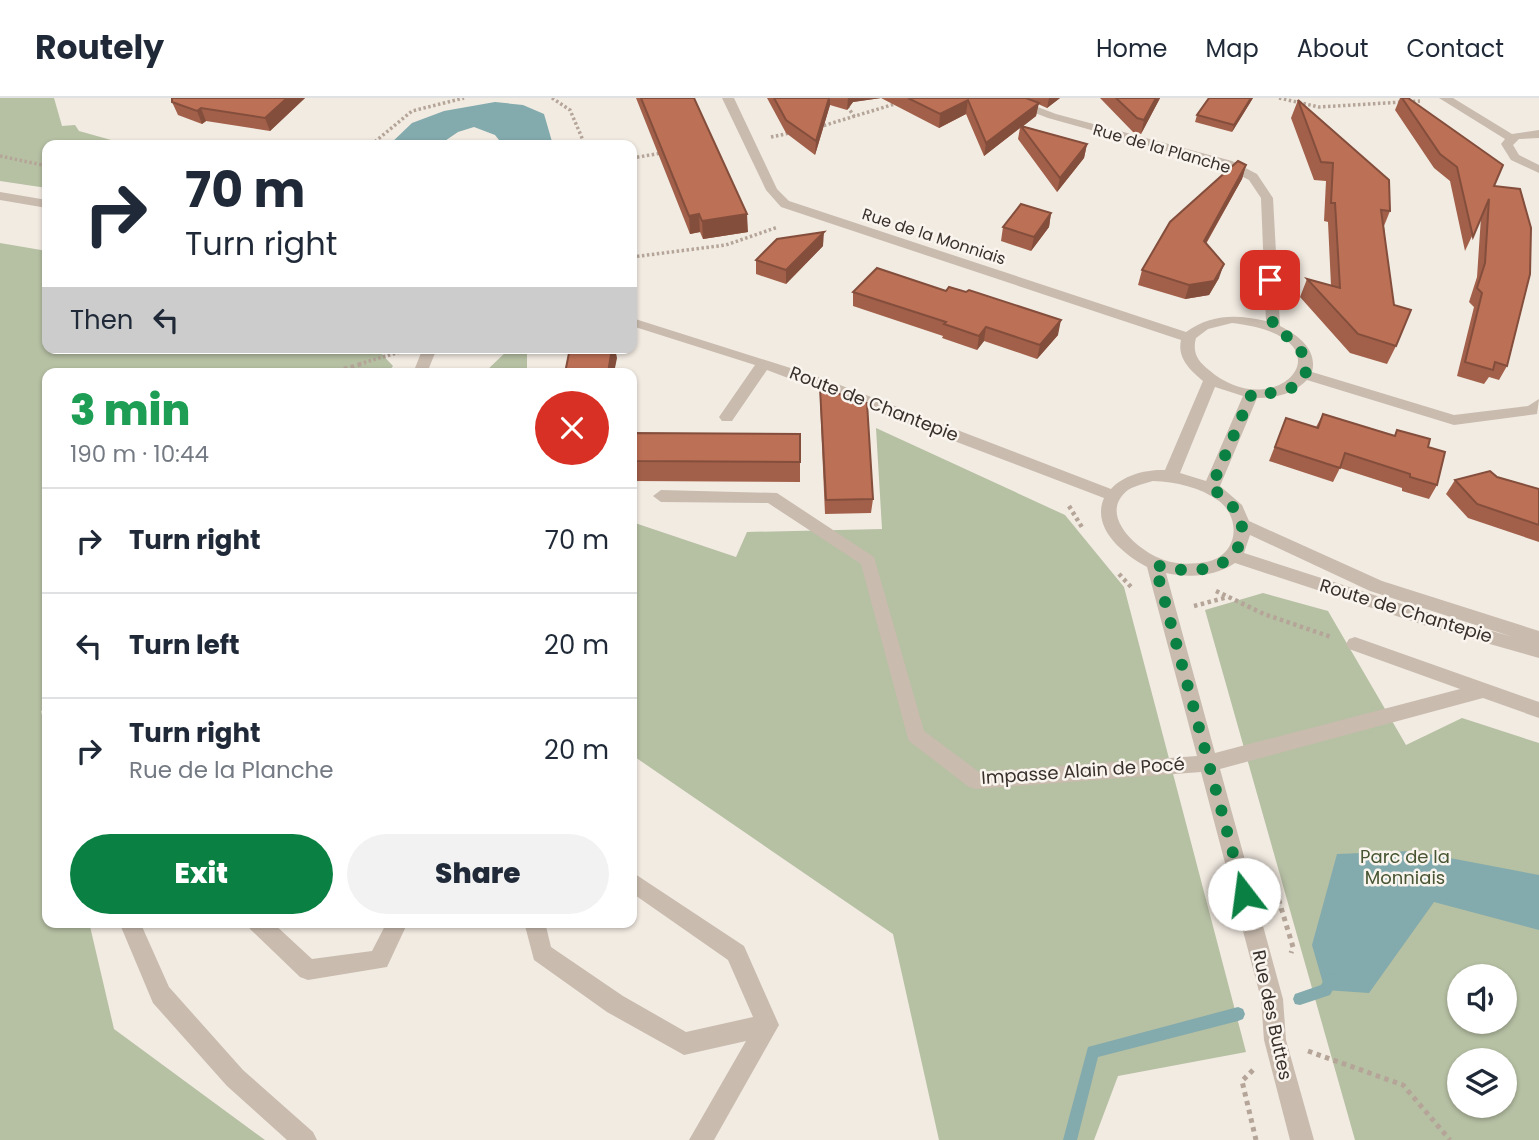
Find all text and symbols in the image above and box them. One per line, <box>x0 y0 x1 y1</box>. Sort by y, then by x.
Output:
text: Routely <box>35 24 164 71</box>
text: Home <box>1096 32 1168 65</box>
text: Map <box>1206 32 1259 65</box>
text: About <box>1297 32 1368 65</box>
text: Contact <box>1406 32 1504 65</box>
street label: Rue de la Planche <box>1090 118 1234 179</box>
text: 70 m <box>185 156 305 224</box>
icon: right <box>70 168 161 259</box>
street label: Rue de la Monniais <box>859 202 1009 271</box>
text: Turn right <box>185 221 337 266</box>
pin <box>1240 250 1300 310</box>
icon: arrive <box>1251 261 1289 299</box>
icon: left <box>147 301 185 339</box>
text: Then <box>70 302 133 338</box>
street label: Route de Chantepie <box>786 360 962 447</box>
text: 3 min <box>70 381 190 440</box>
button: close <box>535 391 609 465</box>
text: 190 m · 10:44 <box>70 438 209 470</box>
icon: right <box>70 522 108 560</box>
text: Turn right <box>129 522 261 558</box>
text: 70 m <box>545 522 609 558</box>
street label: Route de Chantepie <box>1317 572 1495 649</box>
icon: left <box>70 627 108 665</box>
text: Turn left <box>129 627 240 663</box>
text: 20 m <box>544 627 609 663</box>
text: Turn right <box>129 715 261 751</box>
icon: right <box>70 732 108 770</box>
text: 20 m <box>544 732 609 768</box>
street label: Impasse Alain de Pocé <box>980 751 1185 790</box>
text: Rue de la Planche <box>129 754 334 786</box>
button: Exit <box>70 834 333 914</box>
button: Share <box>347 834 609 914</box>
park label: Parc de la Monniais <box>1360 844 1450 890</box>
position arrow <box>1207 857 1281 931</box>
street label: Rue des Buttes <box>1247 948 1298 1082</box>
map controls <box>1447 964 1517 1118</box>
button: sound <box>1447 964 1517 1034</box>
button: layers <box>1447 1048 1517 1118</box>

